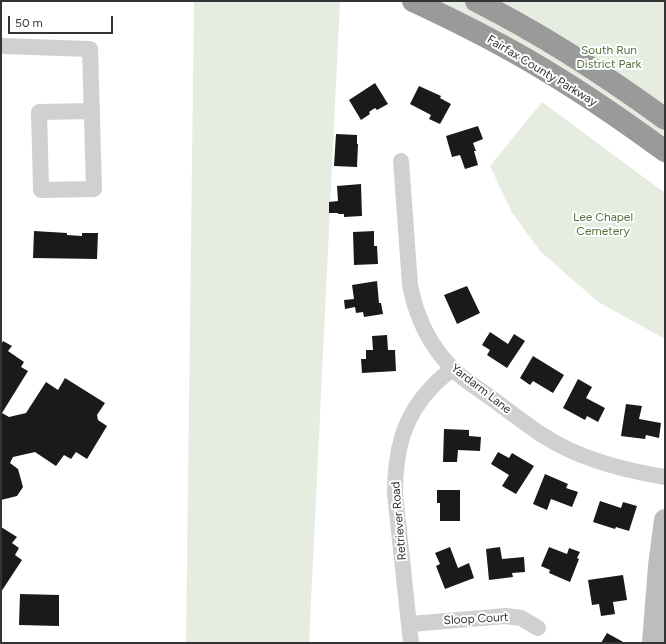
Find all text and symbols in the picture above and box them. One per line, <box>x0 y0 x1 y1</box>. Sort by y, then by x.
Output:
scale bar <box>10 8 115 34</box>
text: 50 m <box>15 16 43 30</box>
street label: Fairfax County Parkway <box>484 32 600 110</box>
park label: South Run District Park <box>577 43 641 71</box>
park label: Lee Chapel Cemetery <box>573 210 633 238</box>
street label: Yardarm Lane <box>448 361 514 417</box>
street label: Retriever Road <box>388 481 410 561</box>
street label: Sloop Court <box>443 610 509 628</box>

